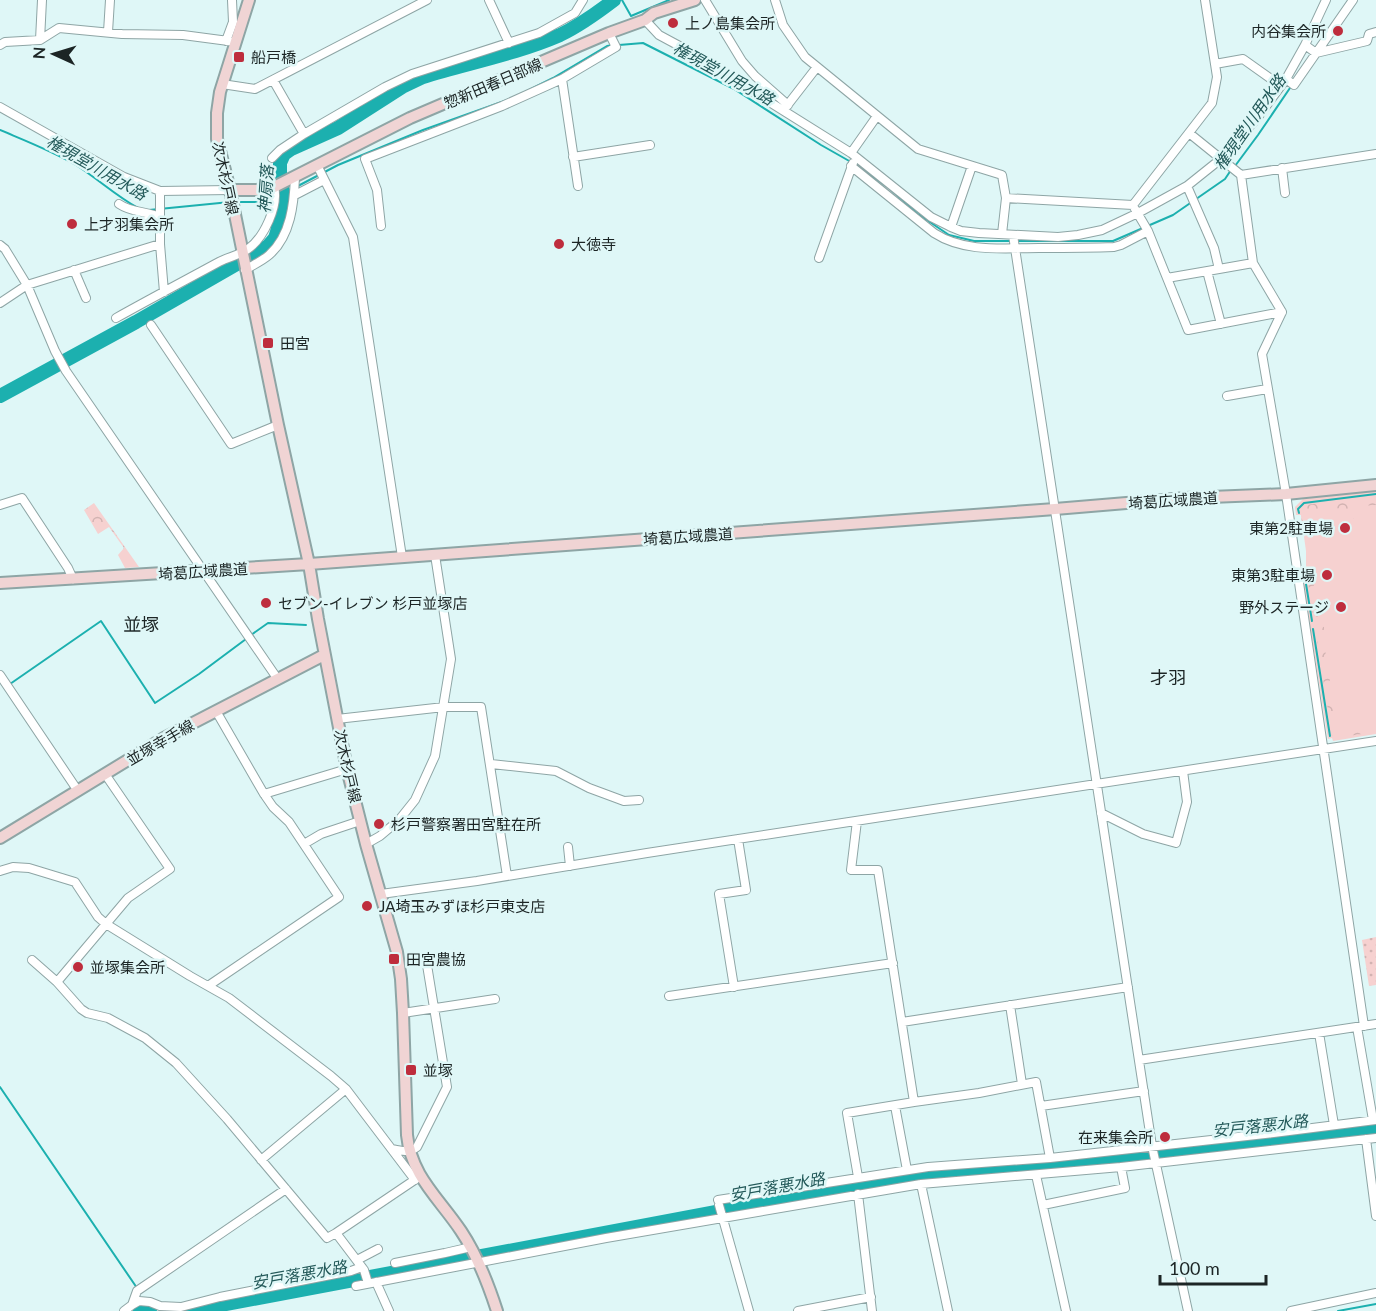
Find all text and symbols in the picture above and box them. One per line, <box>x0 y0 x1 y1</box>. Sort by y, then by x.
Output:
place label: 上ノ島集会所 <box>685 14 775 32</box>
marker: 上ノ島集会所 <box>666 16 680 30</box>
place label: 内谷集会所 <box>1251 22 1326 40</box>
north arrow <box>24 24 84 84</box>
marker: 内谷集会所 <box>1331 24 1345 38</box>
water label: 権現堂川用水路 <box>670 38 779 109</box>
text: N <box>29 46 48 60</box>
place label: 船戸橋 <box>251 48 296 66</box>
marker: 船戸橋 <box>232 50 246 64</box>
street label: 惣新田春日部線 <box>441 54 545 112</box>
water label: 権現堂川用水路 <box>1209 69 1290 173</box>
water label: 権現堂川用水路 <box>44 131 152 204</box>
street label: 次木杉戸線 <box>209 139 243 217</box>
water label: 神扇落 <box>254 161 276 214</box>
place label: 上才羽集会所 <box>84 215 174 233</box>
marker: 上才羽集会所 <box>65 217 79 231</box>
place label: 大徳寺 <box>571 235 616 253</box>
marker: 大徳寺 <box>552 237 566 251</box>
place label: 田宮 <box>280 334 310 352</box>
marker: 田宮 <box>261 336 275 350</box>
street label: 埼葛広域農道 <box>1127 488 1219 512</box>
place label: 東第2駐車場 <box>1249 519 1333 537</box>
marker: 東第2駐車場 <box>1338 521 1352 535</box>
street label: 埼葛広域農道 <box>642 524 734 548</box>
street label: 埼葛広域農道 <box>157 559 249 583</box>
place label: 東第3駐車場 <box>1231 566 1315 584</box>
marker: 東第3駐車場 <box>1320 568 1334 582</box>
place label: セブン-イレブン 杉戸並塚店 <box>278 594 467 612</box>
marker: セブン-イレブン 杉戸並塚店 <box>259 596 273 610</box>
place label: 野外ステージ <box>1239 598 1329 616</box>
marker: 野外ステージ <box>1334 600 1348 614</box>
district label: 並塚 <box>123 613 159 635</box>
district label: 才羽 <box>1150 666 1186 688</box>
street label: 並塚幸手線 <box>123 715 197 769</box>
street label: 次木杉戸線 <box>331 727 365 805</box>
place label: 杉戸警察署田宮駐在所 <box>391 815 541 833</box>
marker: 杉戸警察署田宮駐在所 <box>372 817 386 831</box>
place label: JA埼玉みずほ杉戸東支店 <box>379 897 545 915</box>
marker: JA埼玉みずほ杉戸東支店 <box>360 899 374 913</box>
place label: 田宮農協 <box>406 950 466 968</box>
marker: 田宮農協 <box>387 952 401 966</box>
place label: 並塚集会所 <box>90 958 165 976</box>
marker: 並塚集会所 <box>71 960 85 974</box>
place label: 並塚 <box>423 1061 453 1079</box>
marker: 並塚 <box>404 1063 418 1077</box>
water label: 安戸落悪水路 <box>1211 1110 1311 1139</box>
place label: 在来集会所 <box>1078 1128 1153 1146</box>
marker: 在来集会所 <box>1158 1130 1172 1144</box>
water label: 安戸落悪水路 <box>728 1168 828 1204</box>
scale bar <box>1160 1248 1266 1286</box>
water label: 安戸落悪水路 <box>250 1256 350 1292</box>
text: 100 m <box>1169 1257 1220 1279</box>

